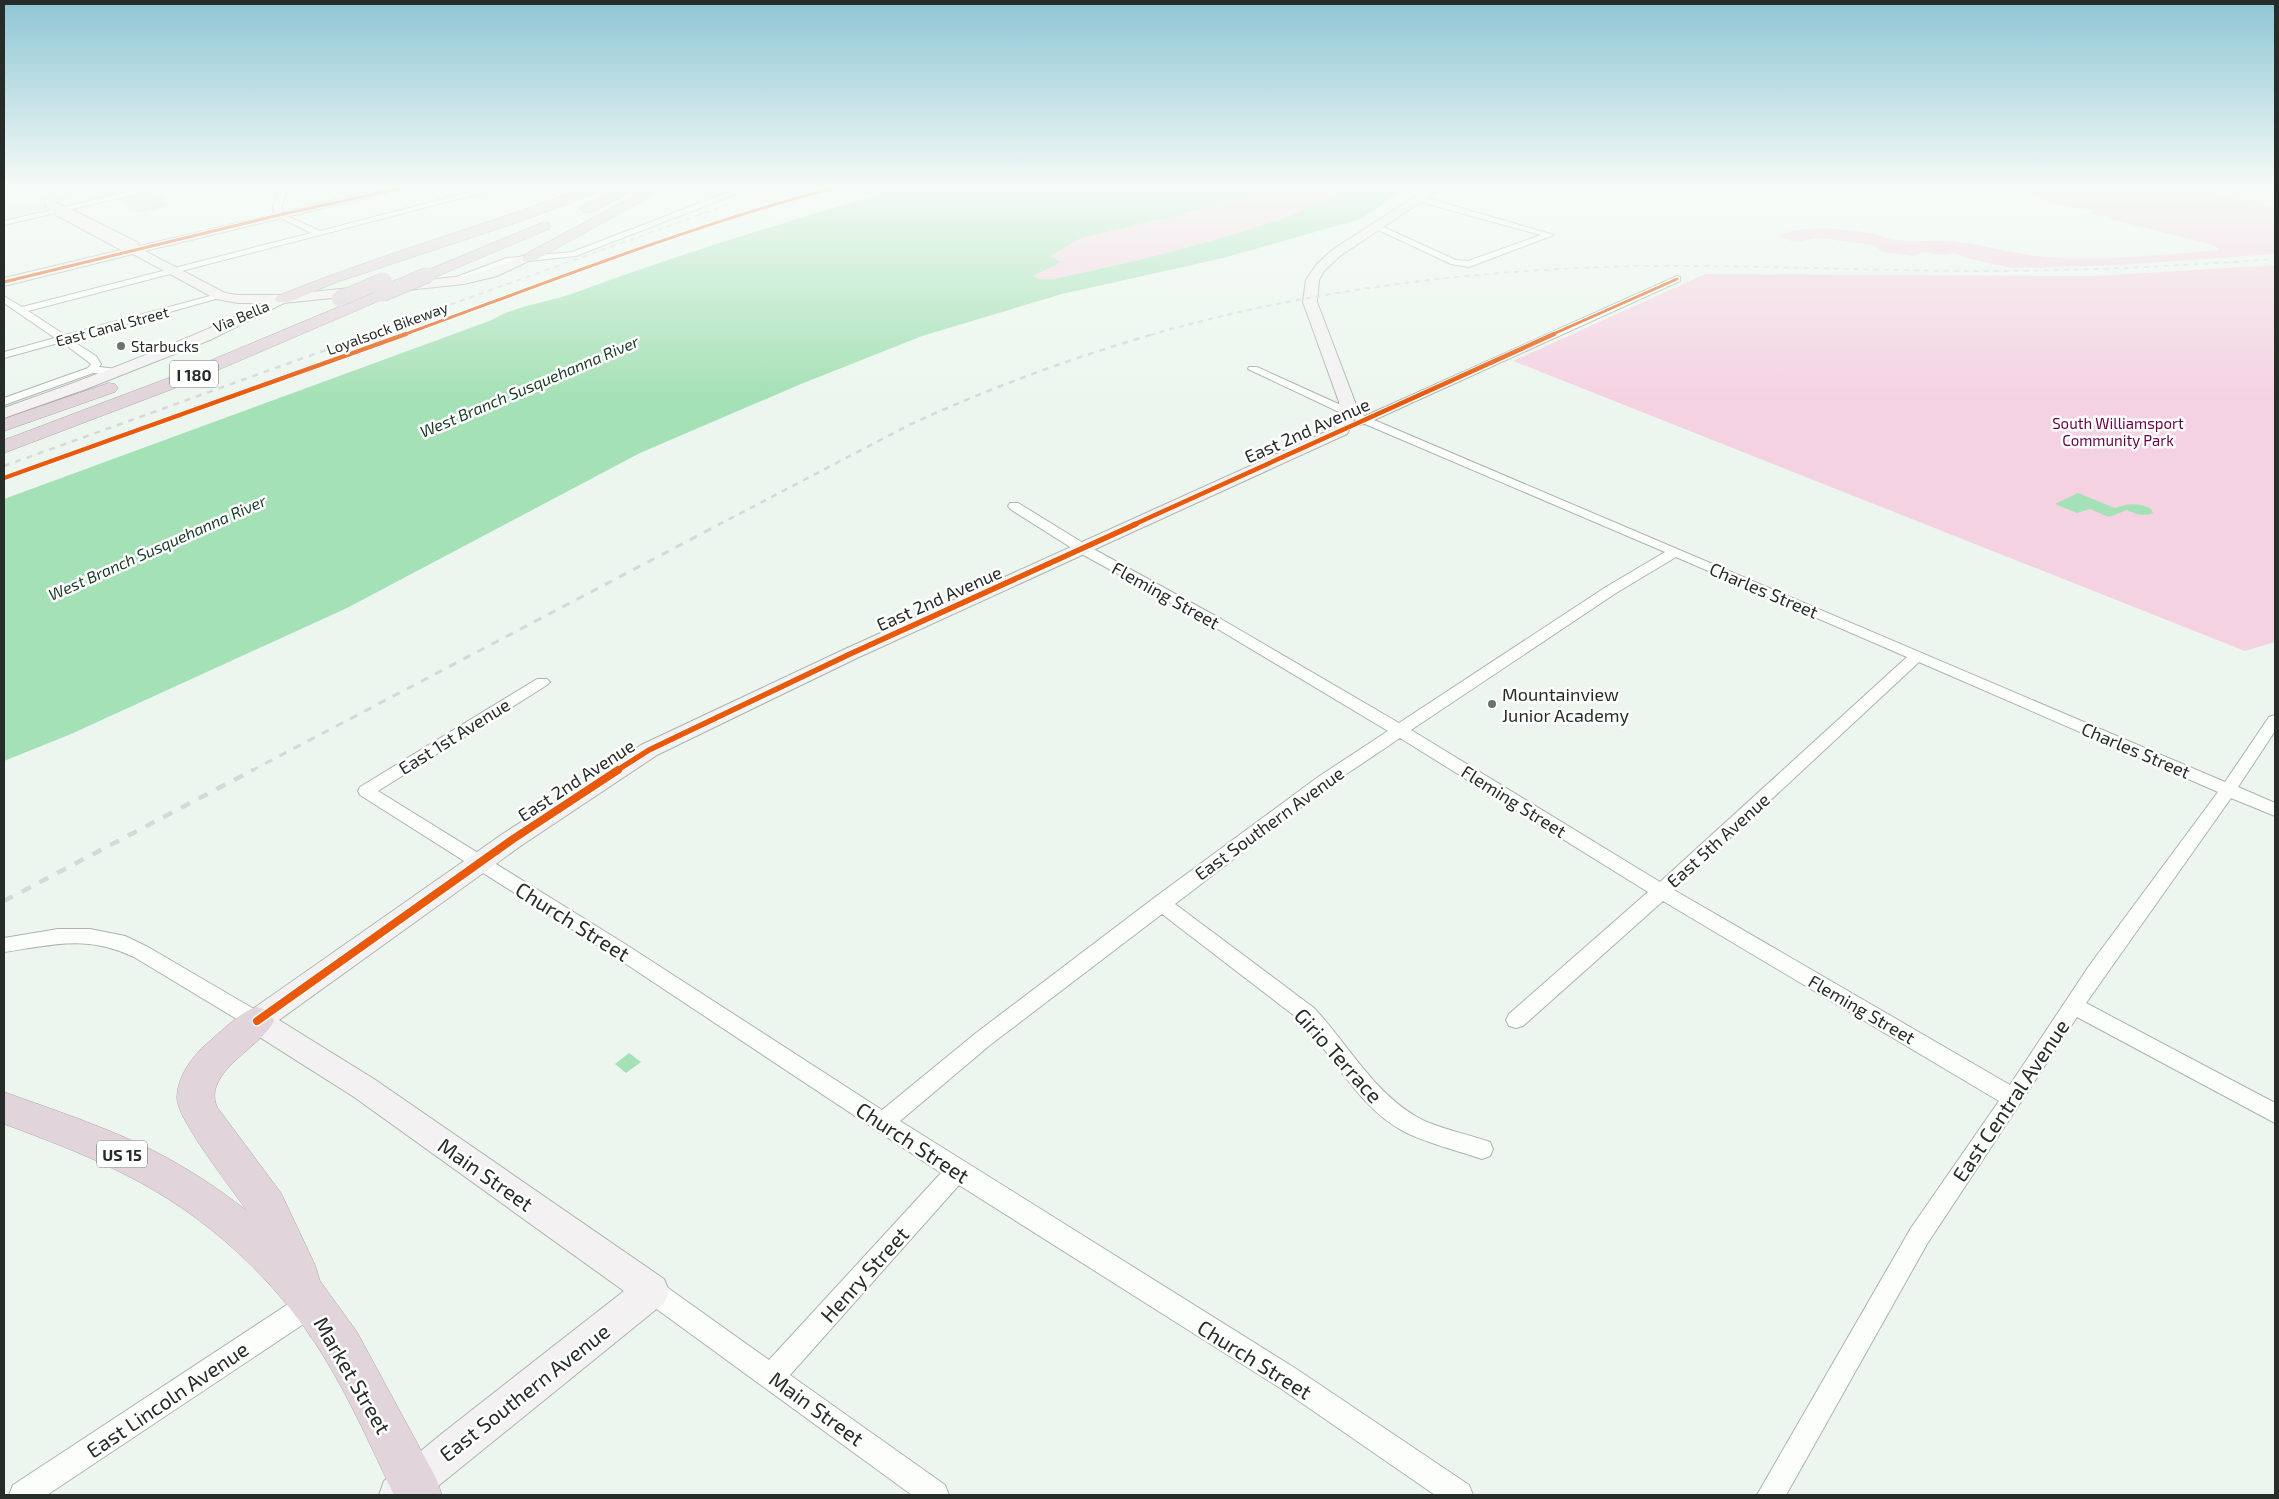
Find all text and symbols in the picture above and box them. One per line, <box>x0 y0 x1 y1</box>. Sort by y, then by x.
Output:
street label: Via Bella <box>210 296 272 336</box>
street label: Loyalsock Bikeway <box>324 298 450 358</box>
street label: East Canal Street <box>54 302 171 350</box>
water label: West Branch Susquehanna River <box>417 331 642 441</box>
place label: Starbucks <box>131 337 199 355</box>
marker: Starbucks <box>115 340 127 352</box>
road number: I 180 <box>170 360 218 388</box>
street label: East 2nd Avenue <box>1241 393 1373 467</box>
park label: South Williamsport Community Park <box>2052 414 2184 449</box>
water label: West Branch Susquehanna River <box>45 490 269 604</box>
street label: Fleming Street <box>1108 556 1224 634</box>
street label: Charles Street <box>1706 557 1822 623</box>
street label: East 2nd Avenue <box>873 561 1005 635</box>
place label: Mountainview Junior Academy <box>1502 683 1630 726</box>
street label: East 1st Avenue <box>394 693 514 779</box>
marker: Mountainview Junior Academy <box>1486 698 1498 710</box>
street label: Charles Street <box>2078 717 2194 783</box>
street label: East 2nd Avenue <box>513 734 639 826</box>
street label: Fleming Street <box>1458 760 1571 842</box>
street label: East Southern Avenue <box>1190 761 1348 885</box>
street label: East 5th Avenue <box>1662 788 1774 892</box>
street label: Church Street <box>511 876 635 966</box>
street label: Fleming Street <box>1805 970 1919 1048</box>
street label: Girio Terrace <box>1290 1002 1388 1108</box>
street label: East Central Avenue <box>1946 1014 2074 1186</box>
street label: Church Street <box>852 1096 974 1188</box>
street label: Main Street <box>434 1132 538 1216</box>
road number: US 15 <box>97 1140 147 1168</box>
street label: Henry Street <box>815 1221 913 1327</box>
street label: Market Street <box>309 1312 397 1438</box>
street label: Church Street <box>1193 1314 1317 1404</box>
street label: East Southern Avenue <box>434 1318 614 1466</box>
street label: East Lincoln Avenue <box>81 1336 253 1462</box>
street label: Main Street <box>765 1365 869 1451</box>

